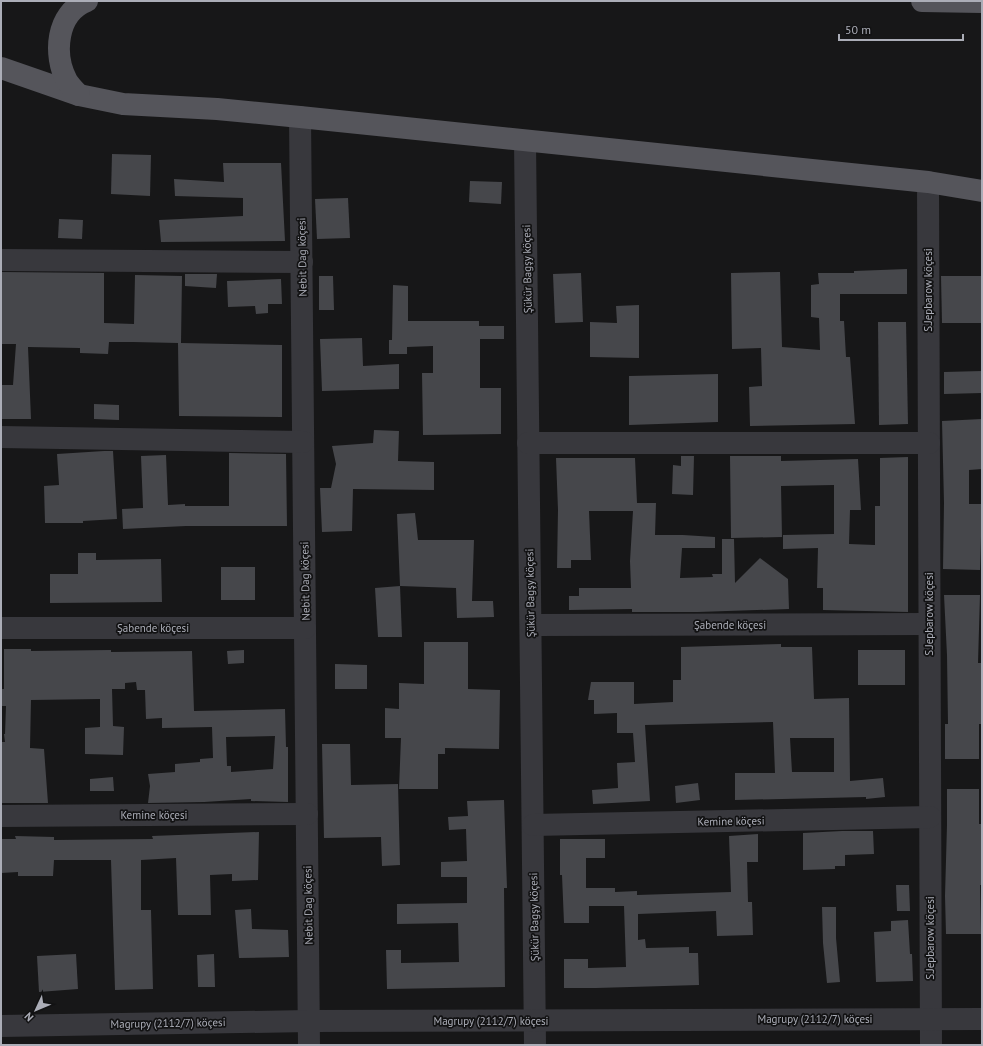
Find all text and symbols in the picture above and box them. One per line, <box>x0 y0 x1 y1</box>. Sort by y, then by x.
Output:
scale bar <box>839 16 963 42</box>
text: 50 m <box>845 22 871 37</box>
street label: Nebit Dag köçesi <box>294 217 310 297</box>
street label: Şükür Bagşy köçesi <box>519 225 535 313</box>
street label: S.Jepbarow köçesi <box>921 248 935 332</box>
street label: Nebit Dag köçesi <box>297 541 313 621</box>
street label: Şükür Bagşy köçesi <box>522 549 538 637</box>
street label: S.Jepbarow köçesi <box>922 572 936 656</box>
street label: Şabende köçesi <box>694 618 766 632</box>
street label: Şabende köçesi <box>117 621 189 635</box>
street label: Kemine köçesi <box>120 808 188 822</box>
street label: Kemine köçesi <box>697 813 765 829</box>
street label: Nebit Dag köçesi <box>300 865 316 945</box>
street label: Şükür Bagşy köçesi <box>526 873 542 961</box>
street label: S.Jepbarow köçesi <box>923 896 937 980</box>
north arrow <box>16 990 56 1030</box>
text: N <box>21 1009 36 1024</box>
street label: Magrupy (2112/7) köçesi <box>757 1012 873 1026</box>
street label: Magrupy (2112/7) köçesi <box>433 1014 549 1028</box>
street label: Magrupy (2112/7) köçesi <box>110 1015 226 1031</box>

